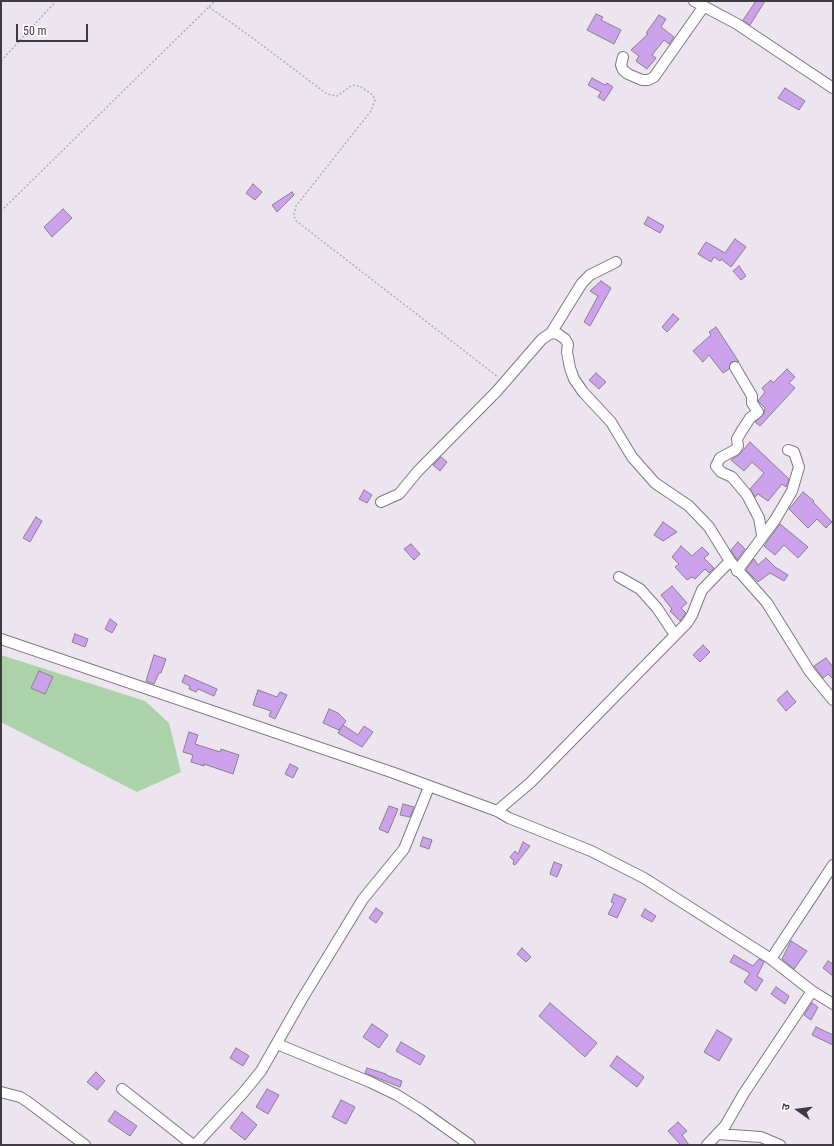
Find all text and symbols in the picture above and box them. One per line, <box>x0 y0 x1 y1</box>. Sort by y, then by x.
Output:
scale bar <box>18 16 90 42</box>
text: 50 m <box>23 24 47 38</box>
north arrow <box>778 1090 818 1130</box>
text: उ <box>779 1102 793 1112</box>

